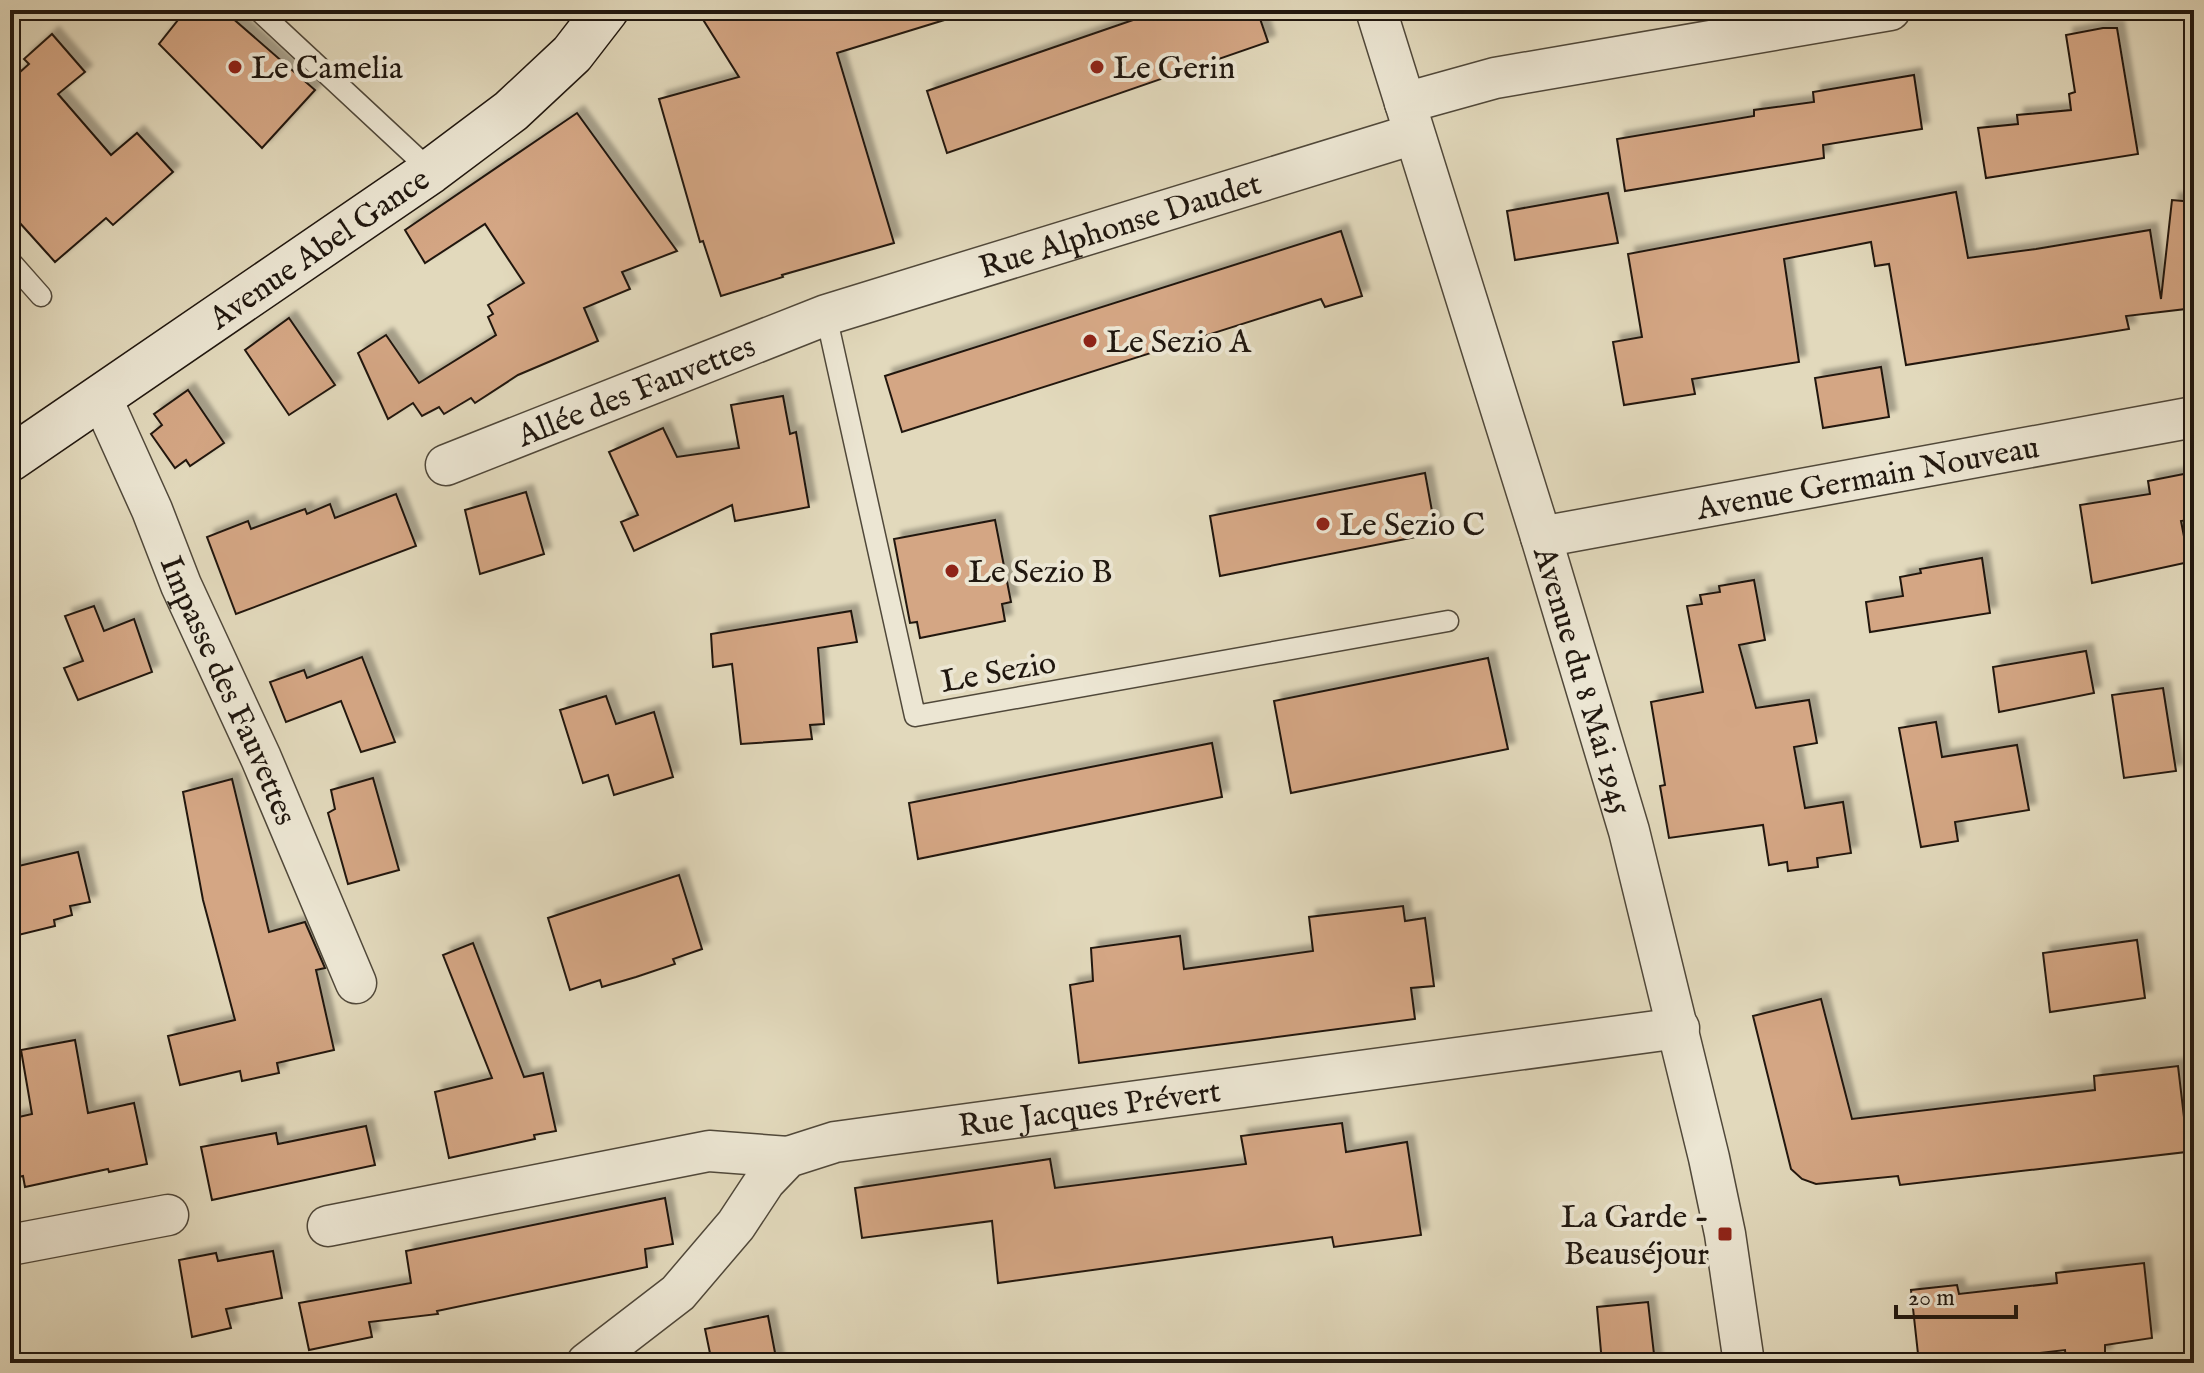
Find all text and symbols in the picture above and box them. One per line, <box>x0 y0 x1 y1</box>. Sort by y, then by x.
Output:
place label: Le Camelia <box>251 49 403 90</box>
place label: Le Gerin <box>1113 49 1235 90</box>
marker: Le Camelia <box>226 58 244 76</box>
marker: Le Gerin <box>1088 58 1106 76</box>
street label: Avenue Abel Gance <box>201 160 438 340</box>
street label: Rue Alphonse Daudet <box>975 164 1267 290</box>
place label: Le Sezio A <box>1106 323 1252 364</box>
street label: Allée des Fauvettes <box>511 327 762 458</box>
marker: Le Sezio A <box>1081 332 1099 350</box>
street label: Avenue Germain Nouveau <box>1692 428 2043 531</box>
place label: Le Sezio C <box>1339 506 1485 547</box>
marker: Le Sezio C <box>1314 515 1332 533</box>
street label: Avenue du 8 Mai 1945 <box>1522 542 1641 820</box>
street label: Impasse des Fauvettes <box>149 551 305 832</box>
place label: Le Sezio B <box>968 553 1112 594</box>
marker: Le Sezio B <box>943 562 961 580</box>
street label: Le Sezio <box>938 643 1059 704</box>
street label: Rue Jacques Prévert <box>956 1072 1223 1148</box>
place label: La Garde - Beauséjour <box>1561 1198 1709 1276</box>
marker: La Garde - Beauséjour <box>1716 1225 1734 1243</box>
scale bar <box>1896 1269 2016 1319</box>
text: 20 m <box>1908 1283 1955 1314</box>

